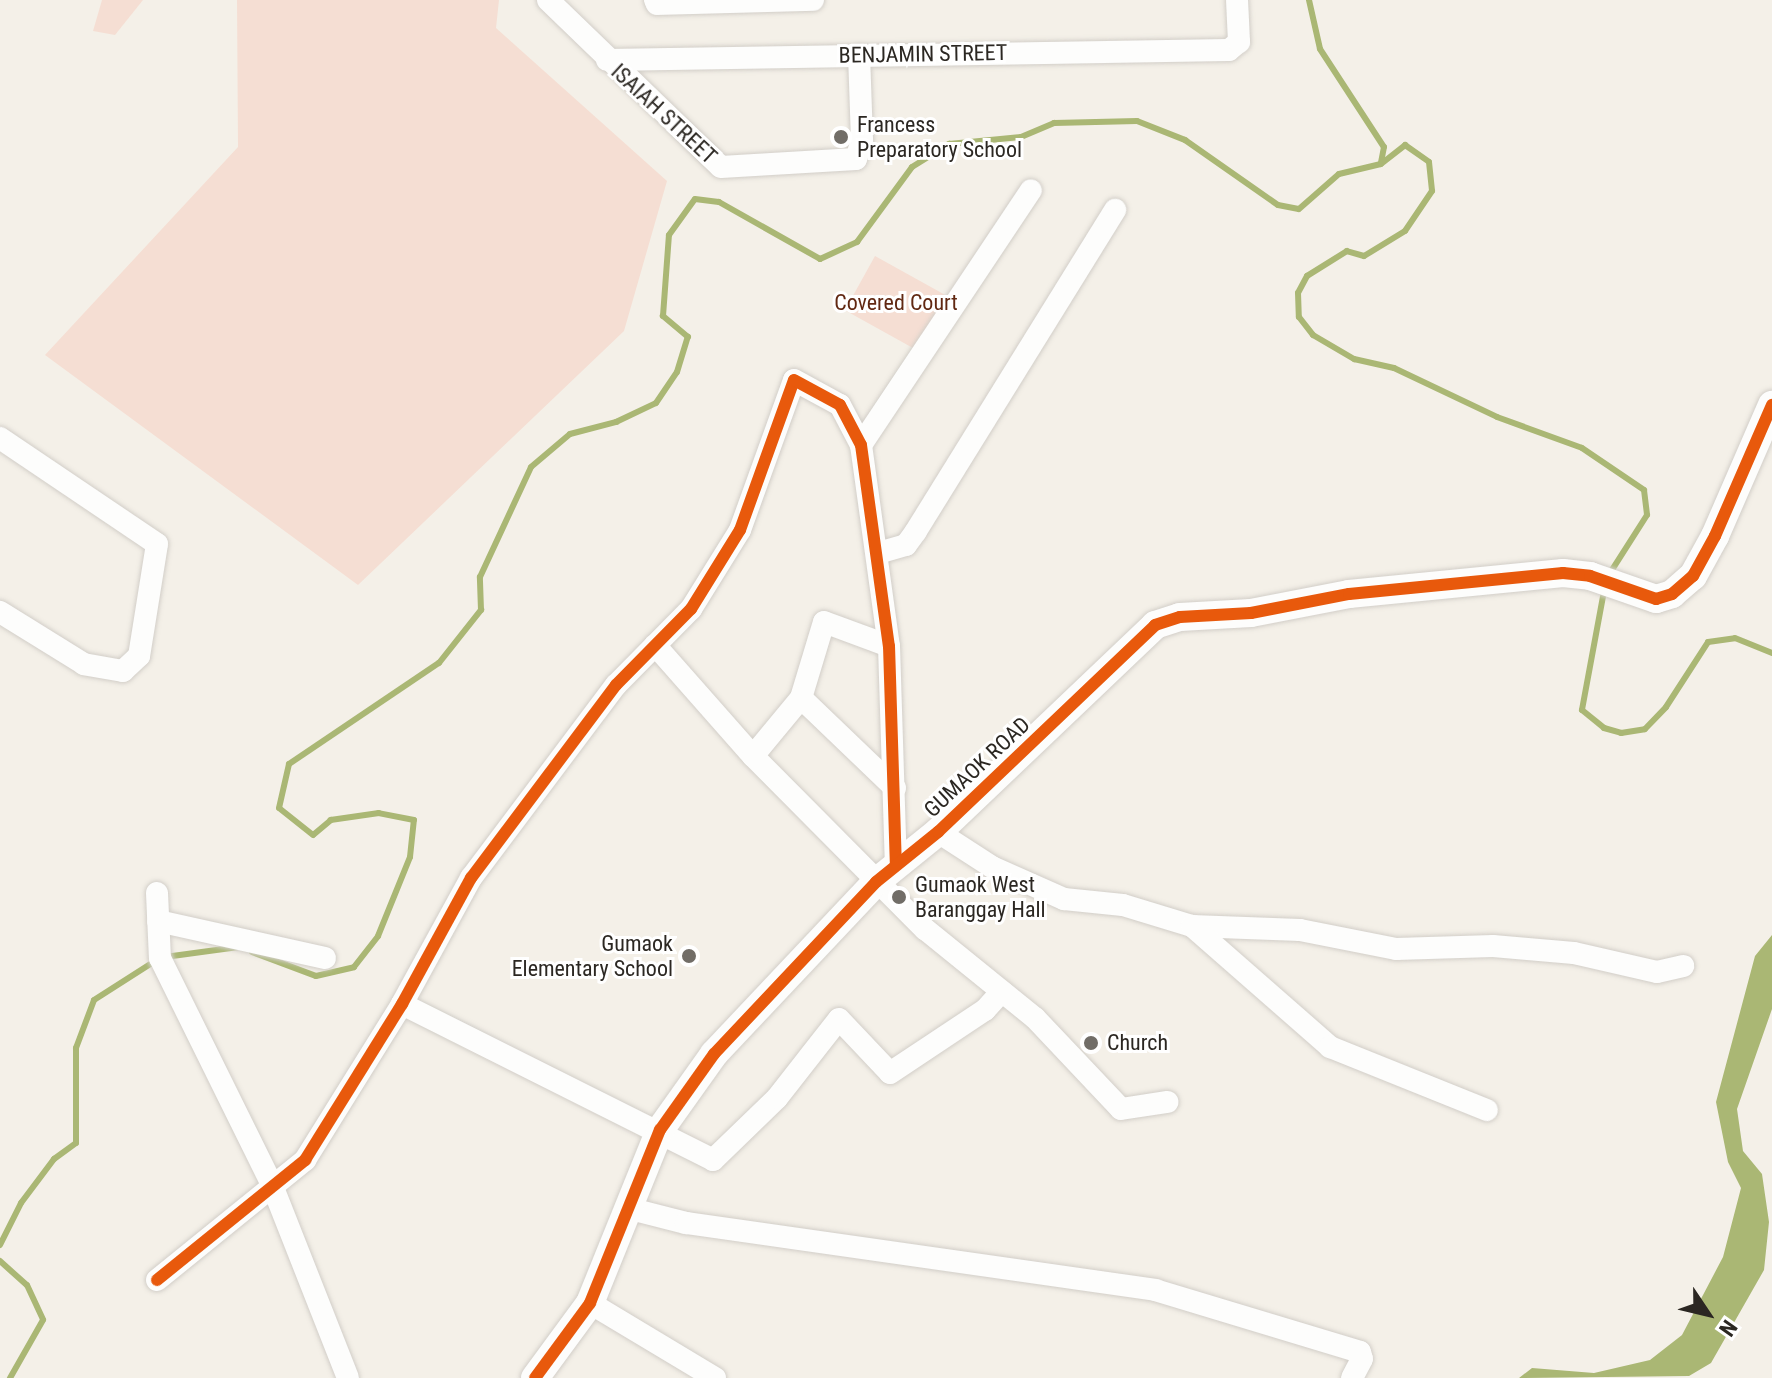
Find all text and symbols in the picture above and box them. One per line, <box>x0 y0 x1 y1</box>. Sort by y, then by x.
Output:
street label: BENJAMIN STREET <box>839 39 1007 69</box>
street label: ISAIAH STREET <box>606 58 722 170</box>
place label: Francess Preparatory School <box>857 111 1022 162</box>
marker: Francess Preparatory School <box>832 128 850 146</box>
park label: Covered Court <box>834 290 958 316</box>
street label: GUMAOK ROAD <box>919 711 1035 823</box>
place label: Gumaok West Baranggay Hall <box>915 871 1046 922</box>
marker: Gumaok West Baranggay Hall <box>890 888 908 906</box>
place label: Gumaok Elementary School <box>512 930 673 982</box>
marker: Gumaok Elementary School <box>680 947 698 965</box>
place label: Church <box>1107 1030 1168 1056</box>
marker: Church <box>1082 1034 1100 1052</box>
north arrow <box>1668 1274 1748 1354</box>
text: N <box>1714 1315 1742 1341</box>

